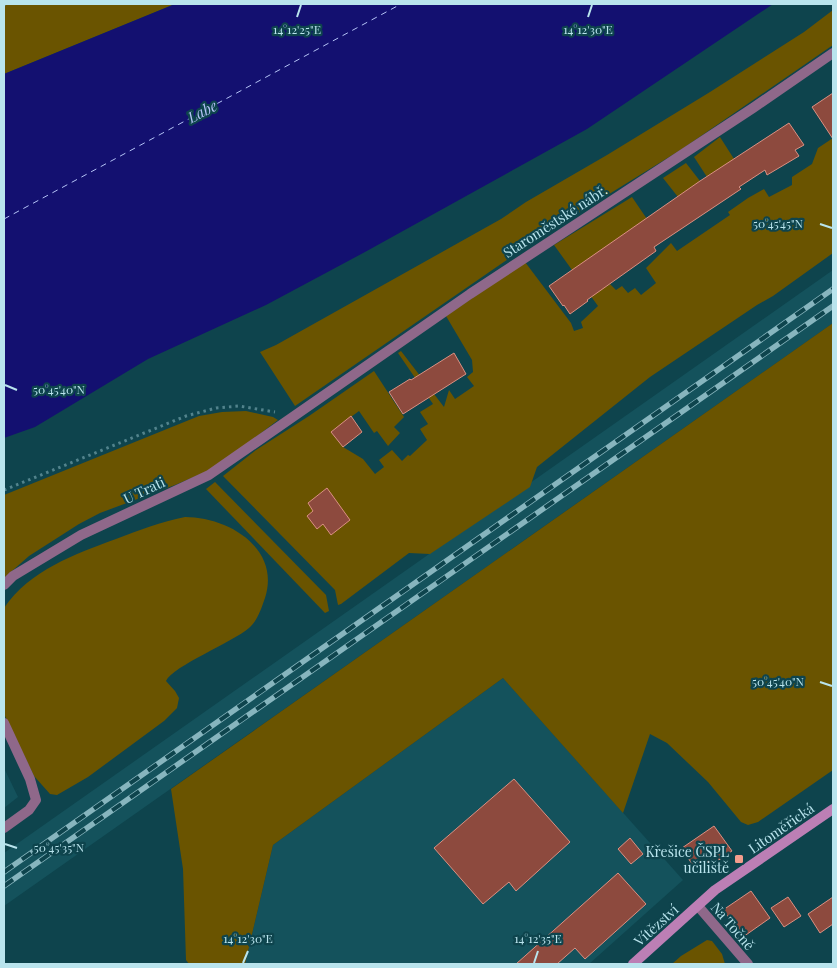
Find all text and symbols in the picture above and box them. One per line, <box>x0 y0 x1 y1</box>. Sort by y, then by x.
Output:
text: 14°12'25"E <box>273 21 321 37</box>
text: 14°12'30"E <box>563 21 613 37</box>
water label: Labe <box>183 95 221 127</box>
street label: Staroměstské nábř. <box>499 180 611 262</box>
text: 50°45'45"N <box>753 215 803 231</box>
text: 50°45'40"N <box>33 381 86 397</box>
street label: U Trati <box>120 472 168 508</box>
text: 50°45'40"N <box>752 673 805 689</box>
street label: Litoměřická <box>744 798 818 858</box>
text: 50°45'35"N <box>34 839 85 855</box>
place label: Křešice ČSPL učiliště <box>645 842 729 877</box>
marker: Křešice ČSPL učiliště <box>733 853 745 865</box>
street label: Na Točně <box>707 898 759 954</box>
street label: Vítězství <box>629 900 682 951</box>
text: 14°12'30"E <box>223 930 273 946</box>
text: 14°12'35"E <box>514 930 562 946</box>

